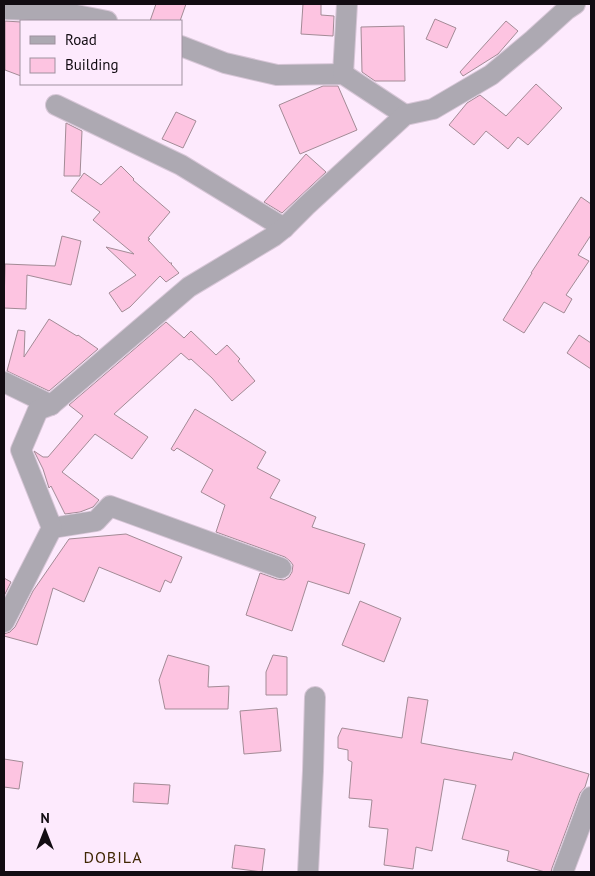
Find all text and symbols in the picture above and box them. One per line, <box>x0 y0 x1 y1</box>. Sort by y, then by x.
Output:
legend <box>20 20 182 85</box>
text: Road <box>65 30 97 49</box>
text: Building <box>65 55 119 74</box>
north arrow <box>20 806 70 856</box>
text: N <box>40 809 50 827</box>
district label: DOBILA <box>83 847 143 867</box>

